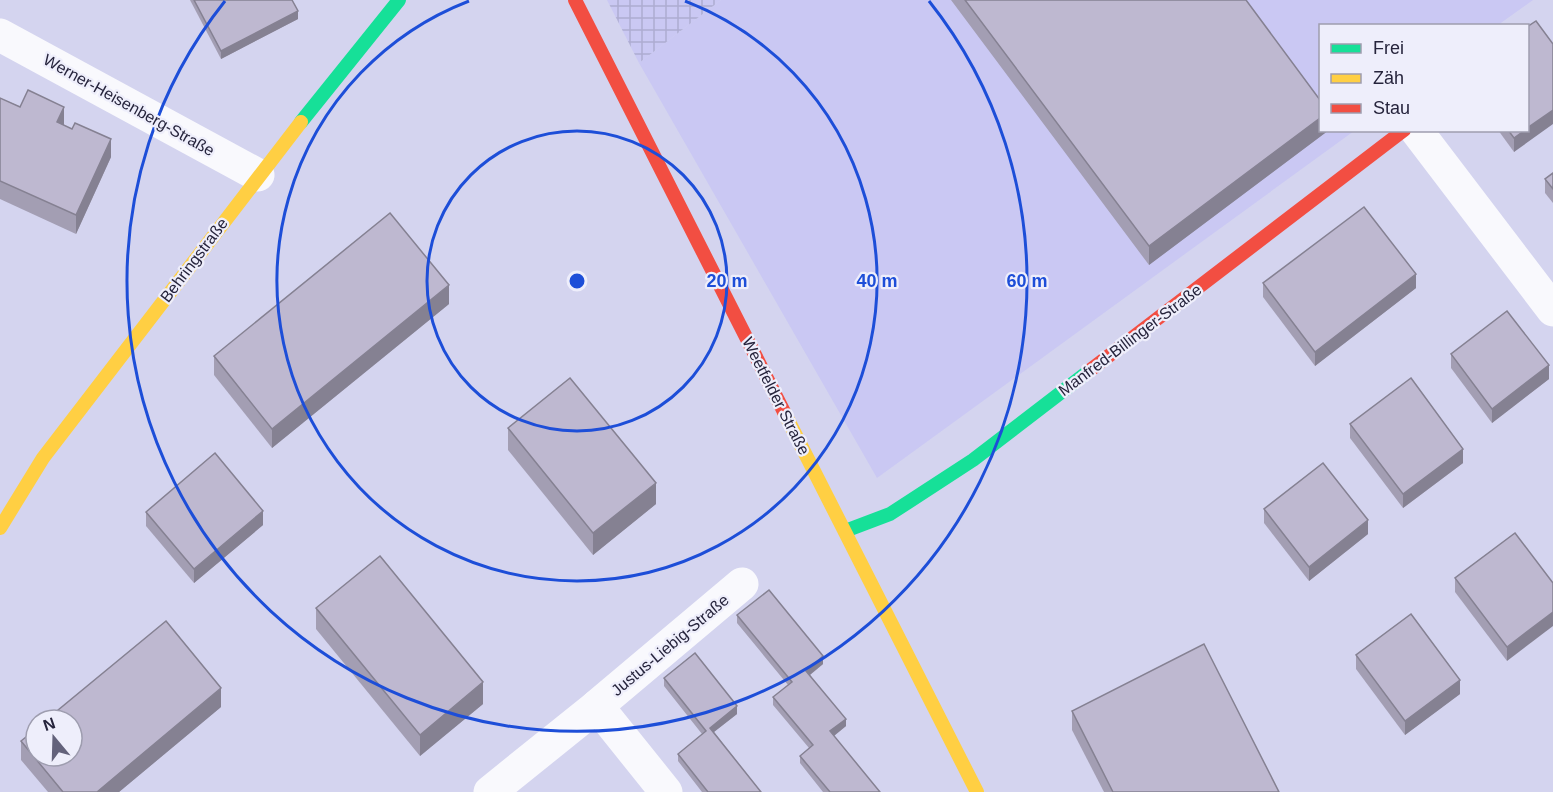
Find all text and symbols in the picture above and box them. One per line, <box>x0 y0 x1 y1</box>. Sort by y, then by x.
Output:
legend <box>1319 24 1529 132</box>
text: Frei <box>1373 38 1404 58</box>
street label: Werner-Heisenberg-Straße <box>41 51 217 159</box>
text: Zäh <box>1373 68 1404 88</box>
text: Stau <box>1373 98 1410 118</box>
street label: Behringstraße <box>157 215 231 305</box>
centre of rings <box>567 271 587 291</box>
text: 20 m <box>706 271 748 291</box>
text: 40 m <box>856 271 898 291</box>
text: 60 m <box>1006 271 1048 291</box>
street label: Manfred-Billinger-Straße <box>1055 281 1205 399</box>
street label: Weetfelder Straße <box>739 334 813 458</box>
street label: Justus-Liebig-Straße <box>608 591 732 699</box>
north arrow <box>24 708 84 768</box>
text: N <box>41 714 58 734</box>

